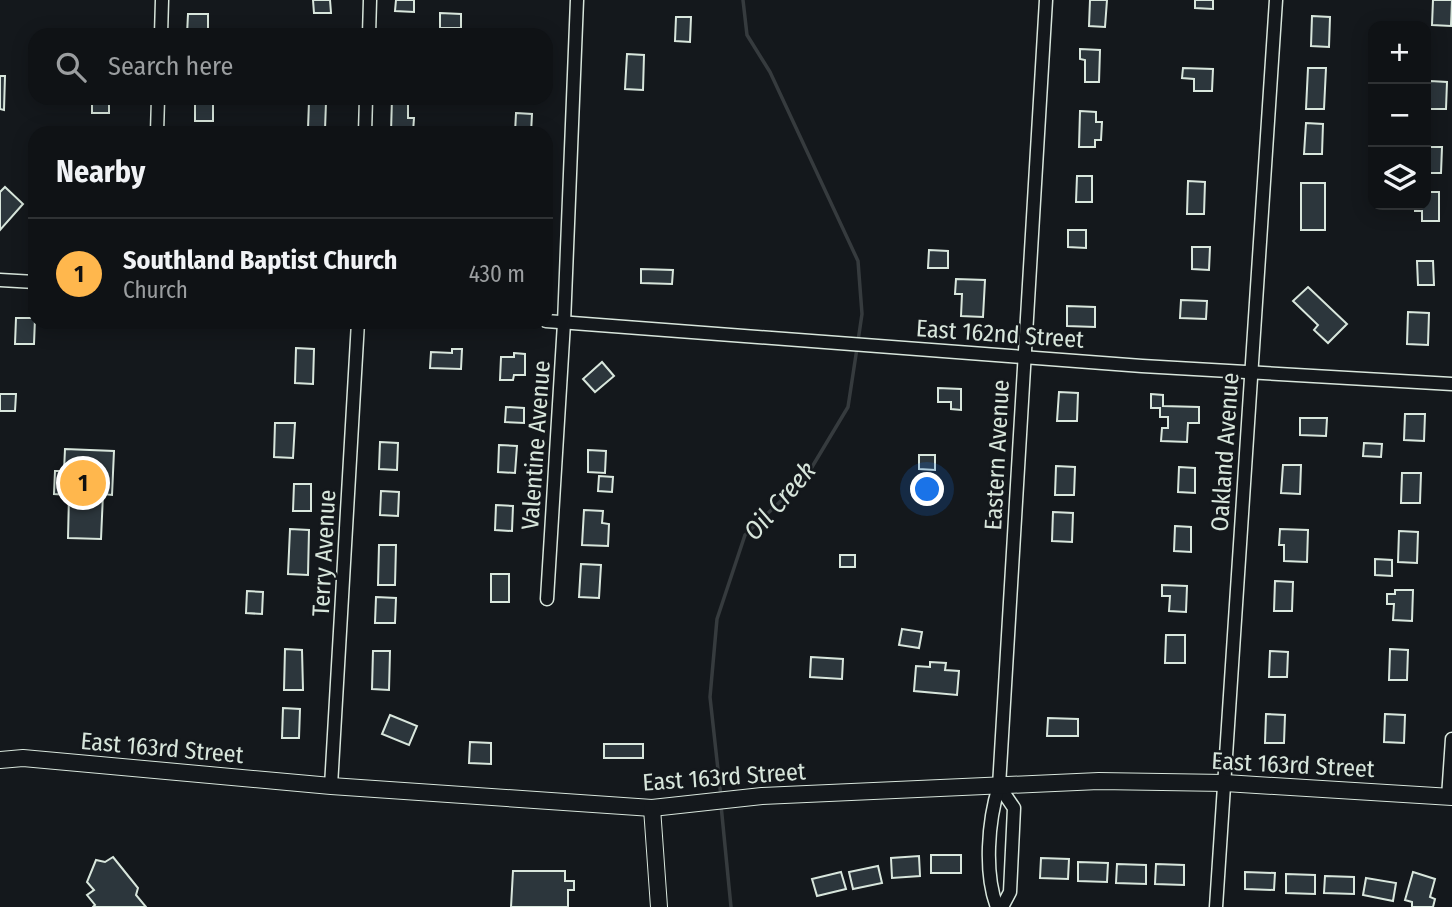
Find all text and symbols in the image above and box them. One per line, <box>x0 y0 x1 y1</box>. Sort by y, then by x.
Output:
map controls <box>1368 21 1431 210</box>
button: + <box>1368 21 1431 84</box>
search box <box>28 28 553 105</box>
icon: search <box>52 48 90 86</box>
text: Search here <box>108 51 233 82</box>
button: − <box>1368 84 1431 147</box>
button: layers <box>1368 147 1431 210</box>
text: Nearby <box>56 154 145 190</box>
text: Southland Baptist Church <box>123 245 397 276</box>
text: 1 <box>74 260 84 288</box>
text: 430 m <box>469 260 525 288</box>
text: Church <box>123 276 188 304</box>
street label: East 162nd Street <box>915 314 1085 354</box>
street label: Valentine Avenue <box>516 359 556 531</box>
street label: Oakland Avenue <box>1205 372 1245 532</box>
street label: Eastern Avenue <box>979 379 1015 531</box>
water label: Oil Creek <box>737 455 823 547</box>
pin: 1 <box>60 457 106 509</box>
your location <box>910 472 944 506</box>
street label: Terry Avenue <box>307 489 341 617</box>
street label: East 163rd Street <box>79 727 245 769</box>
street label: East 163rd Street <box>1211 747 1375 783</box>
street label: East 163rd Street <box>642 757 807 797</box>

